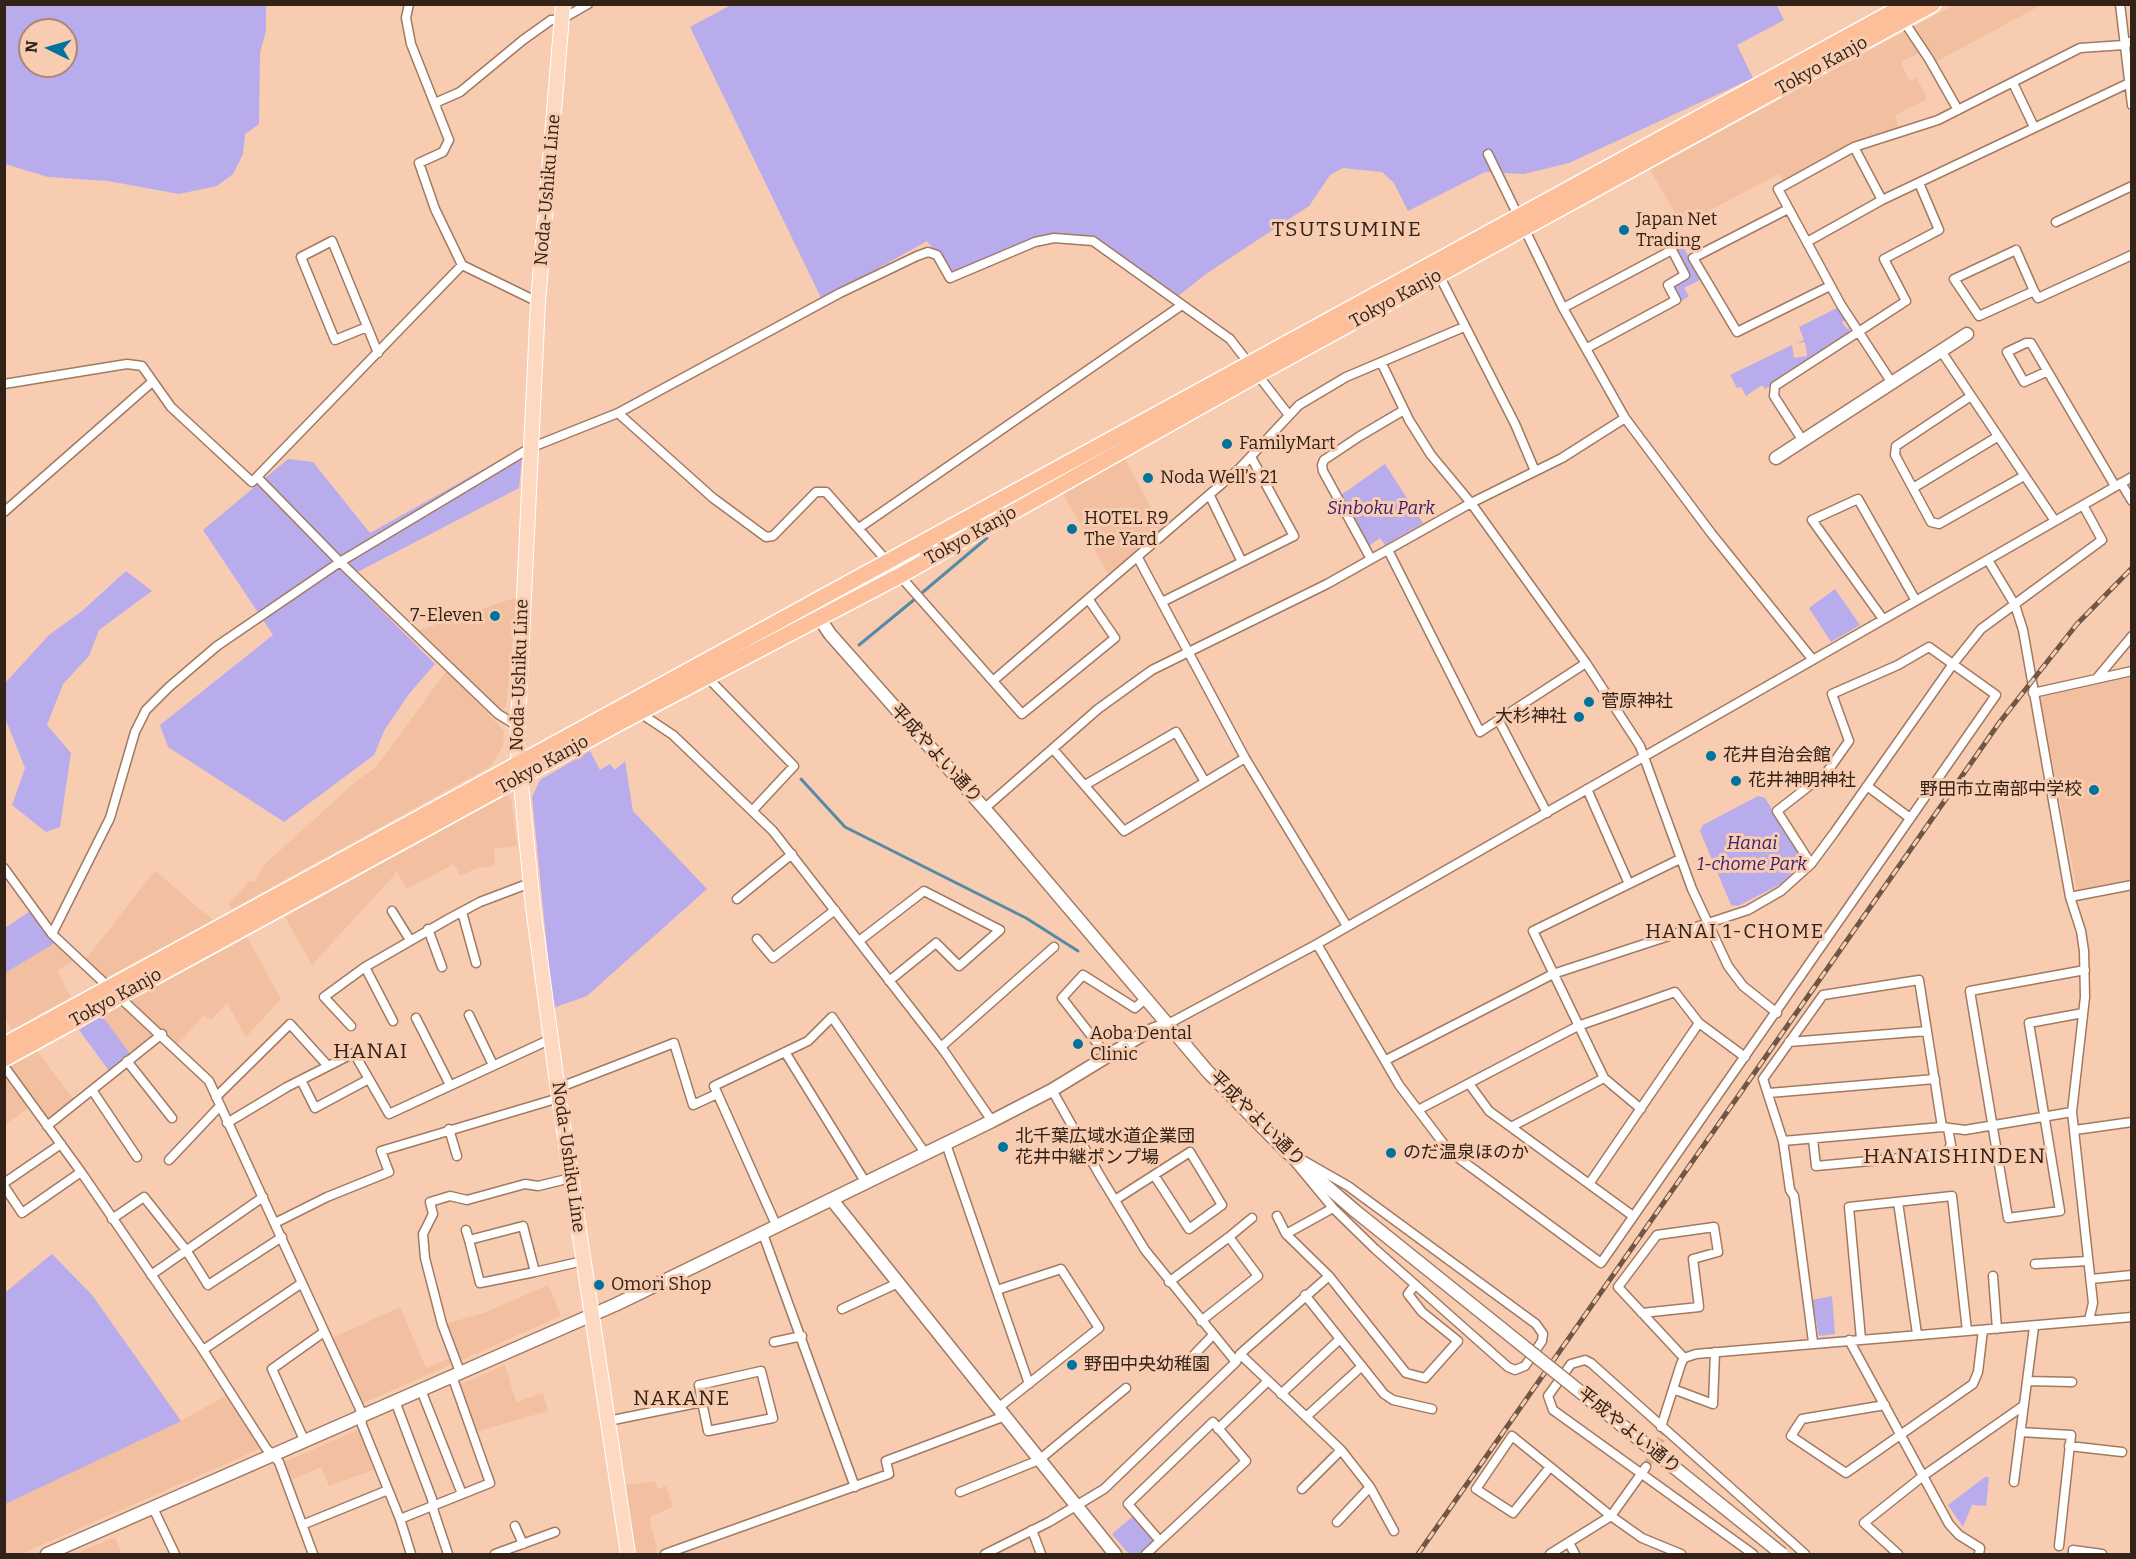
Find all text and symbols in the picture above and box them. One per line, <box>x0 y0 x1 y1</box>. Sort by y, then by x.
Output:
north arrow <box>18 18 78 78</box>
street label: Tokyo Kanjo <box>1772 32 1872 100</box>
text: N <box>22 40 42 54</box>
street label: Noda-Ushiku Line <box>531 113 565 267</box>
place label: Japan Net Trading <box>1636 209 1717 252</box>
district label: TSUTSUMINE <box>1272 217 1422 243</box>
marker: Japan Net Trading <box>1617 223 1631 237</box>
street label: Tokyo Kanjo <box>1346 265 1446 333</box>
place label: FamilyMart <box>1239 433 1335 455</box>
marker: FamilyMart <box>1220 437 1234 451</box>
place label: Noda Well’s 21 <box>1160 467 1277 489</box>
marker: Noda Well’s 21 <box>1141 471 1155 485</box>
park label: Sinboku Park <box>1327 498 1435 520</box>
street label: Tokyo Kanjo <box>921 502 1021 570</box>
place label: HOTEL R9 The Yard <box>1084 508 1168 550</box>
marker: HOTEL R9 The Yard <box>1065 522 1079 536</box>
street label: Noda-Ushiku Line <box>507 599 533 751</box>
place label: 7-Eleven <box>410 605 483 627</box>
marker: 7-Eleven <box>488 609 502 623</box>
place label: 菅原神社 <box>1601 691 1673 713</box>
marker: 菅原神社 <box>1582 695 1596 709</box>
street label: 平成やよい通り <box>886 700 986 808</box>
place label: 大杉神社 <box>1495 706 1567 728</box>
marker: 大杉神社 <box>1572 710 1586 724</box>
street label: Tokyo Kanjo <box>493 731 593 799</box>
place label: 花井自治会館 <box>1723 745 1831 767</box>
marker: 花井自治会館 <box>1704 749 1718 763</box>
place label: 花井神明神社 <box>1748 770 1856 792</box>
marker: 花井神明神社 <box>1729 774 1743 788</box>
place label: 野田市立南部中学校 <box>1920 779 2082 801</box>
marker: 野田市立南部中学校 <box>2087 783 2101 797</box>
park label: Hanai 1-chome Park <box>1697 833 1807 876</box>
district label: HANAI 1-CHOME <box>1645 920 1825 944</box>
street label: Tokyo Kanjo <box>66 964 166 1032</box>
place label: Aoba Dental Clinic <box>1090 1023 1192 1066</box>
marker: Aoba Dental Clinic <box>1071 1037 1085 1051</box>
district label: HANAI <box>333 1039 409 1065</box>
street label: 平成やよい通り <box>1205 1067 1309 1171</box>
street label: Noda-Ushiku Line <box>547 1080 589 1234</box>
place label: 北千葉広域水道企業団 花井中継ポンプ場 <box>1015 1126 1195 1168</box>
marker: 北千葉広域水道企業団 花井中継ポンプ場 <box>996 1140 1010 1154</box>
place label: のだ温泉ほのか <box>1403 1142 1529 1164</box>
district label: HANAISHINDEN <box>1863 1144 2047 1170</box>
marker: のだ温泉ほのか <box>1384 1146 1398 1160</box>
place label: Omori Shop <box>611 1274 711 1296</box>
marker: Omori Shop <box>592 1278 606 1292</box>
place label: 野田中央幼稚園 <box>1084 1354 1210 1376</box>
marker: 野田中央幼稚園 <box>1065 1358 1079 1372</box>
street label: 平成やよい通り <box>1573 1383 1685 1479</box>
district label: NAKANE <box>633 1386 731 1412</box>

